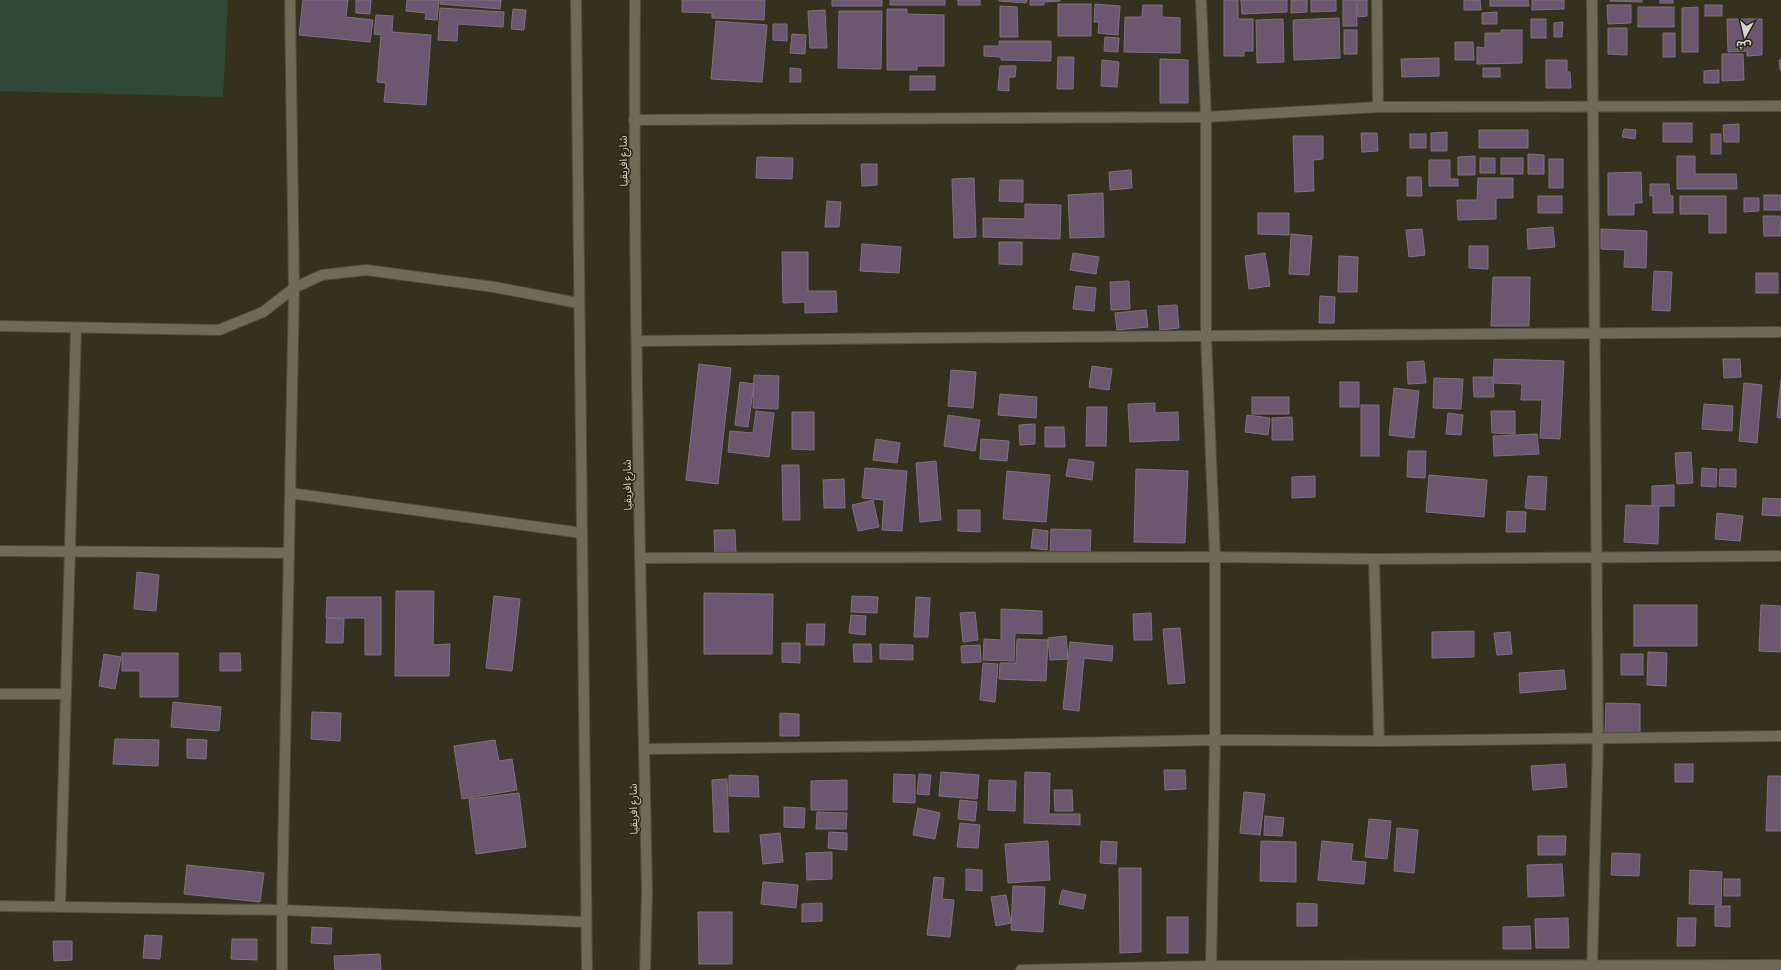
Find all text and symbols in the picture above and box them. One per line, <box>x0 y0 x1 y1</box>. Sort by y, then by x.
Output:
north arrow <box>1725 16 1765 56</box>
text: ش <box>1735 38 1752 54</box>
street label: شارع افريقيا <box>616 135 631 187</box>
street label: شارع افريقيا <box>620 459 635 511</box>
street label: شارع افريقيا <box>626 783 641 835</box>

